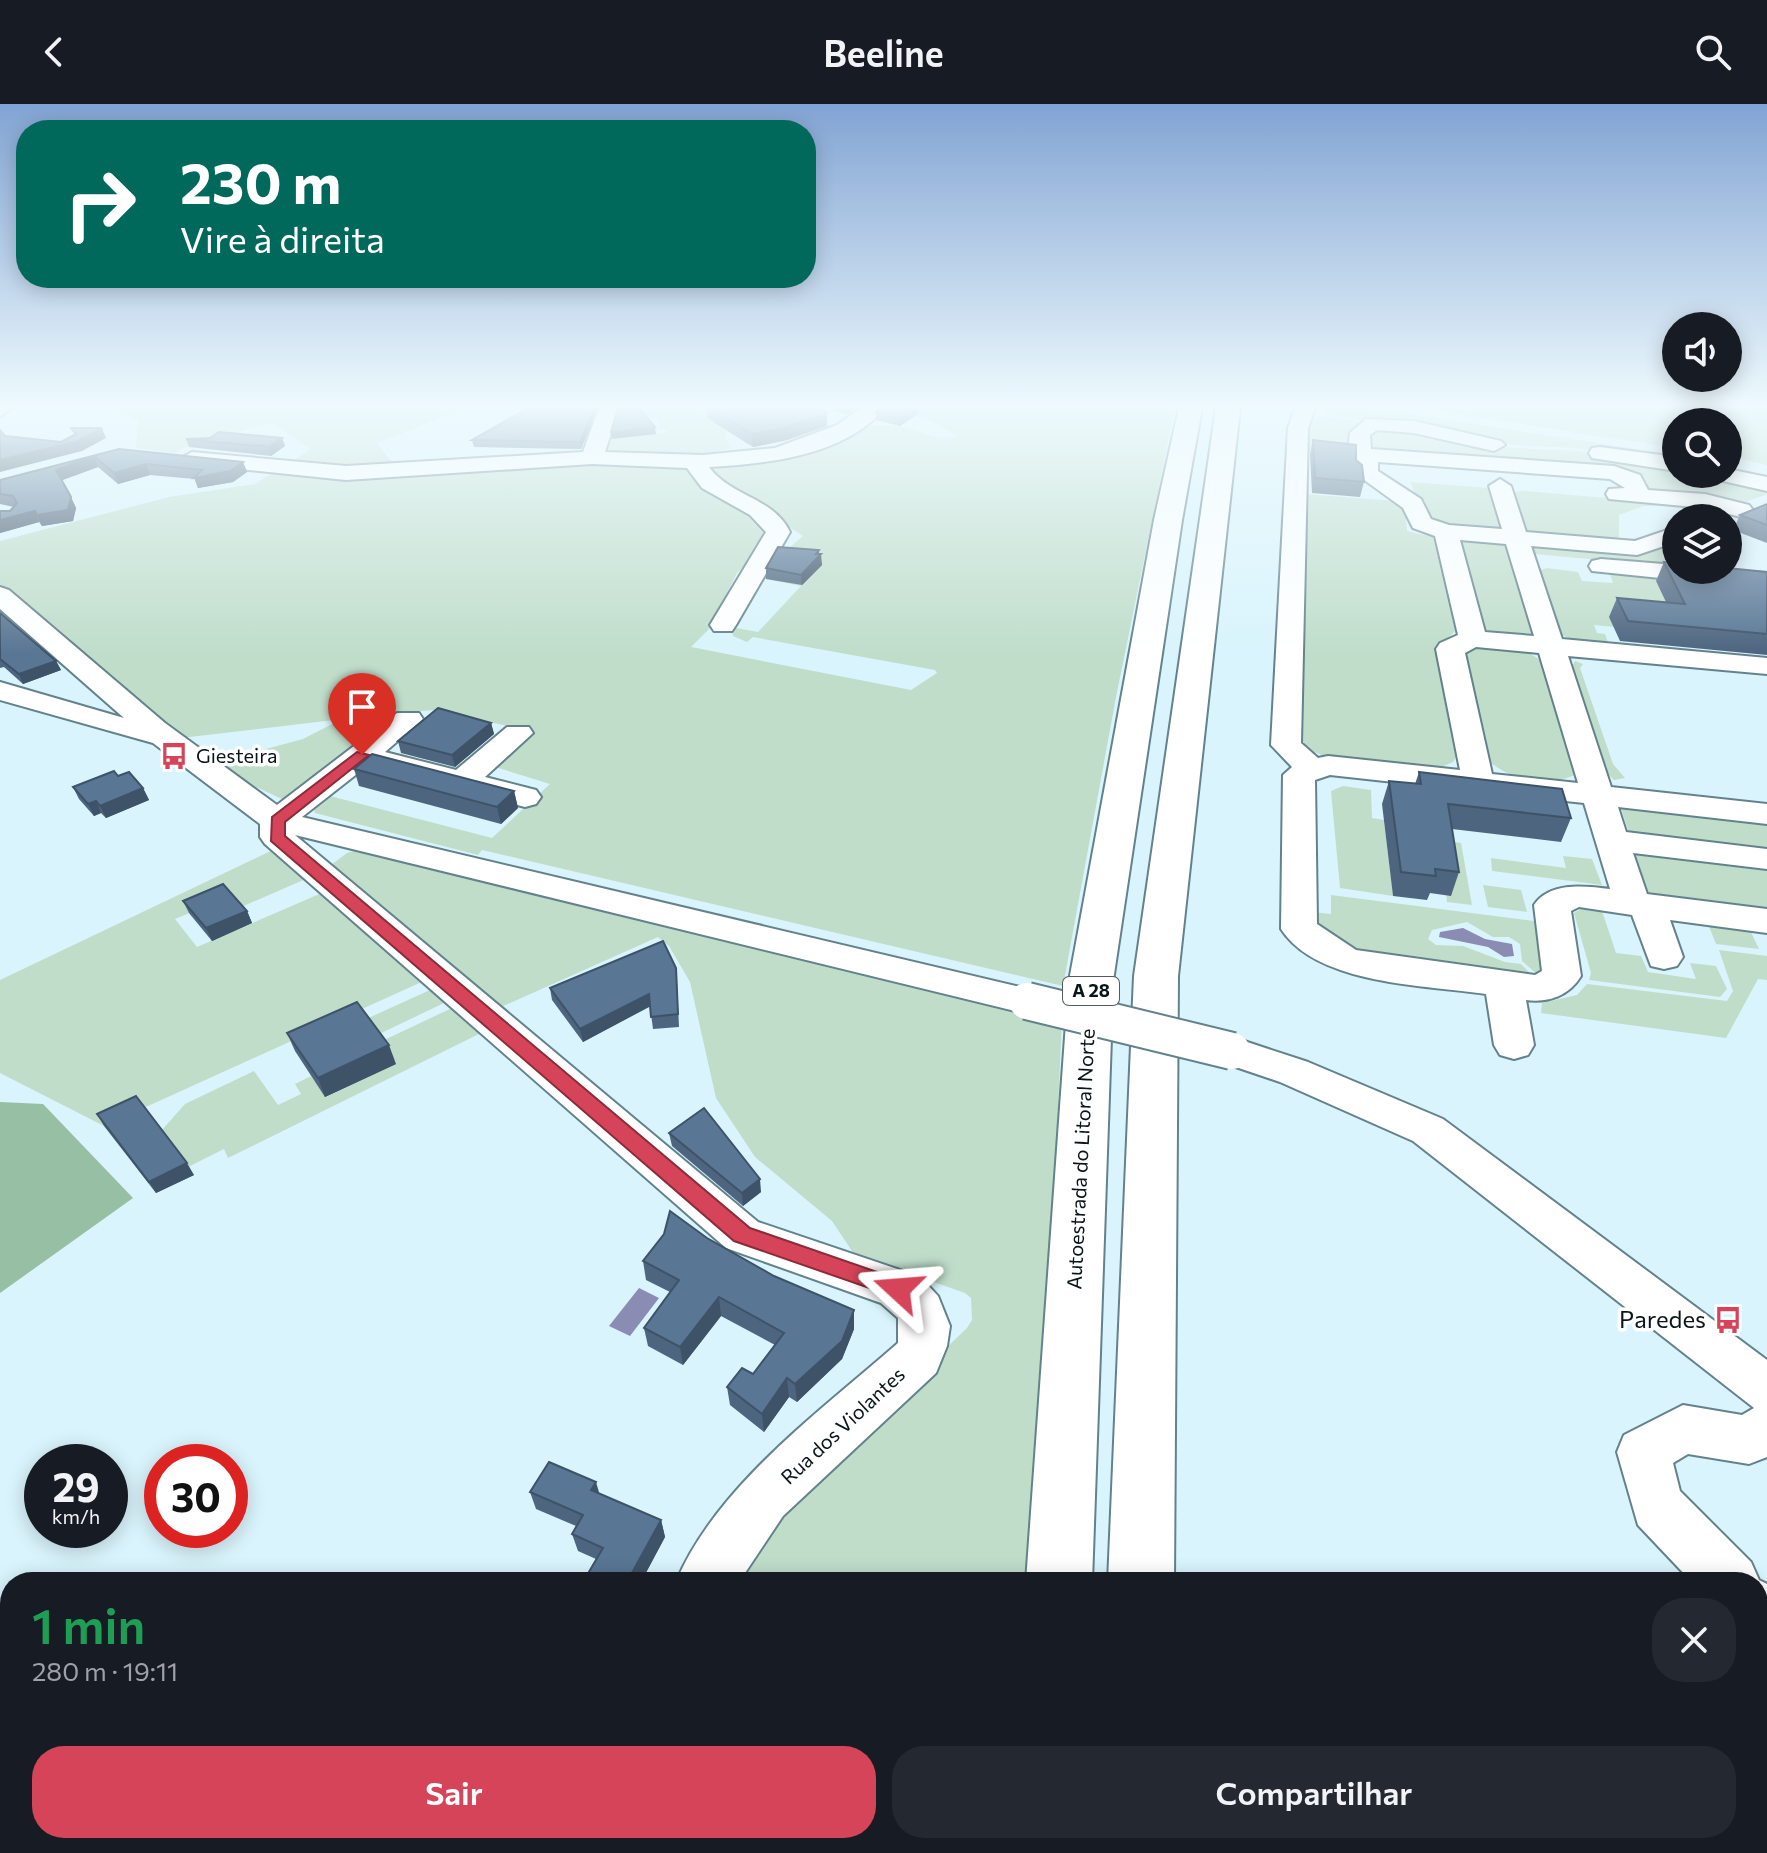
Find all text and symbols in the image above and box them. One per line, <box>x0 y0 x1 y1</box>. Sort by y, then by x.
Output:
icon: back <box>32 30 76 74</box>
text: Beeline <box>823 30 944 74</box>
icon: search <box>1691 30 1735 74</box>
text: 230 m <box>180 147 341 216</box>
icon: right <box>48 152 152 256</box>
text: Vire à direita <box>180 216 385 260</box>
map controls <box>1662 312 1742 584</box>
button: sound <box>1662 312 1742 392</box>
button: search <box>1662 408 1742 488</box>
button: layers <box>1662 504 1742 584</box>
pin <box>328 673 396 755</box>
icon: arrive <box>340 685 384 729</box>
bus stop icon: Giesteira <box>159 741 189 771</box>
place label: Giesteira <box>196 743 277 767</box>
road number: A 28 <box>1063 977 1119 1005</box>
street label: Autoestrada do Litoral Norte <box>1061 1028 1099 1290</box>
position arrow <box>856 1247 940 1331</box>
place label: Paredes <box>1619 1304 1706 1333</box>
bus stop icon: Paredes <box>1713 1305 1743 1335</box>
street label: Rua dos Violantes <box>775 1362 909 1489</box>
speed limit sign: 30 <box>144 1444 248 1548</box>
text: 29 <box>52 1461 100 1510</box>
text: km/h <box>52 1504 100 1528</box>
text: 1 min <box>32 1595 145 1654</box>
button: close <box>1652 1598 1736 1682</box>
text: 280 m · 19:11 <box>32 1655 178 1686</box>
button: Sair <box>32 1746 876 1838</box>
button: Compartilhar <box>892 1746 1736 1838</box>

